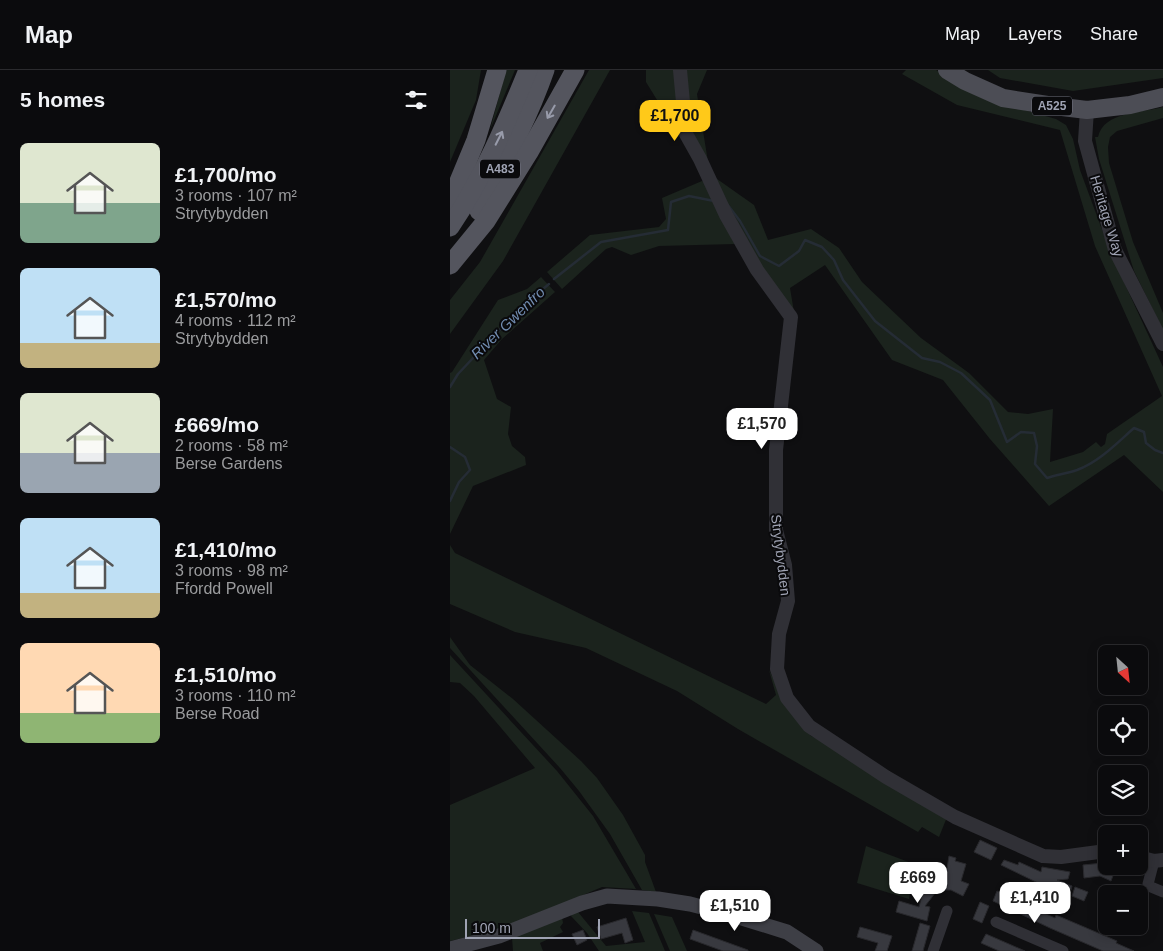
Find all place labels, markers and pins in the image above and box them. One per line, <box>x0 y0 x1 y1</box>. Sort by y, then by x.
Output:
pin: £1,700 <box>634 100 716 142</box>
pin: £1,570 <box>721 408 803 450</box>
pin: £669 <box>888 862 948 904</box>
pin: £1,410 <box>994 882 1076 924</box>
pin: £1,510 <box>694 890 776 932</box>

